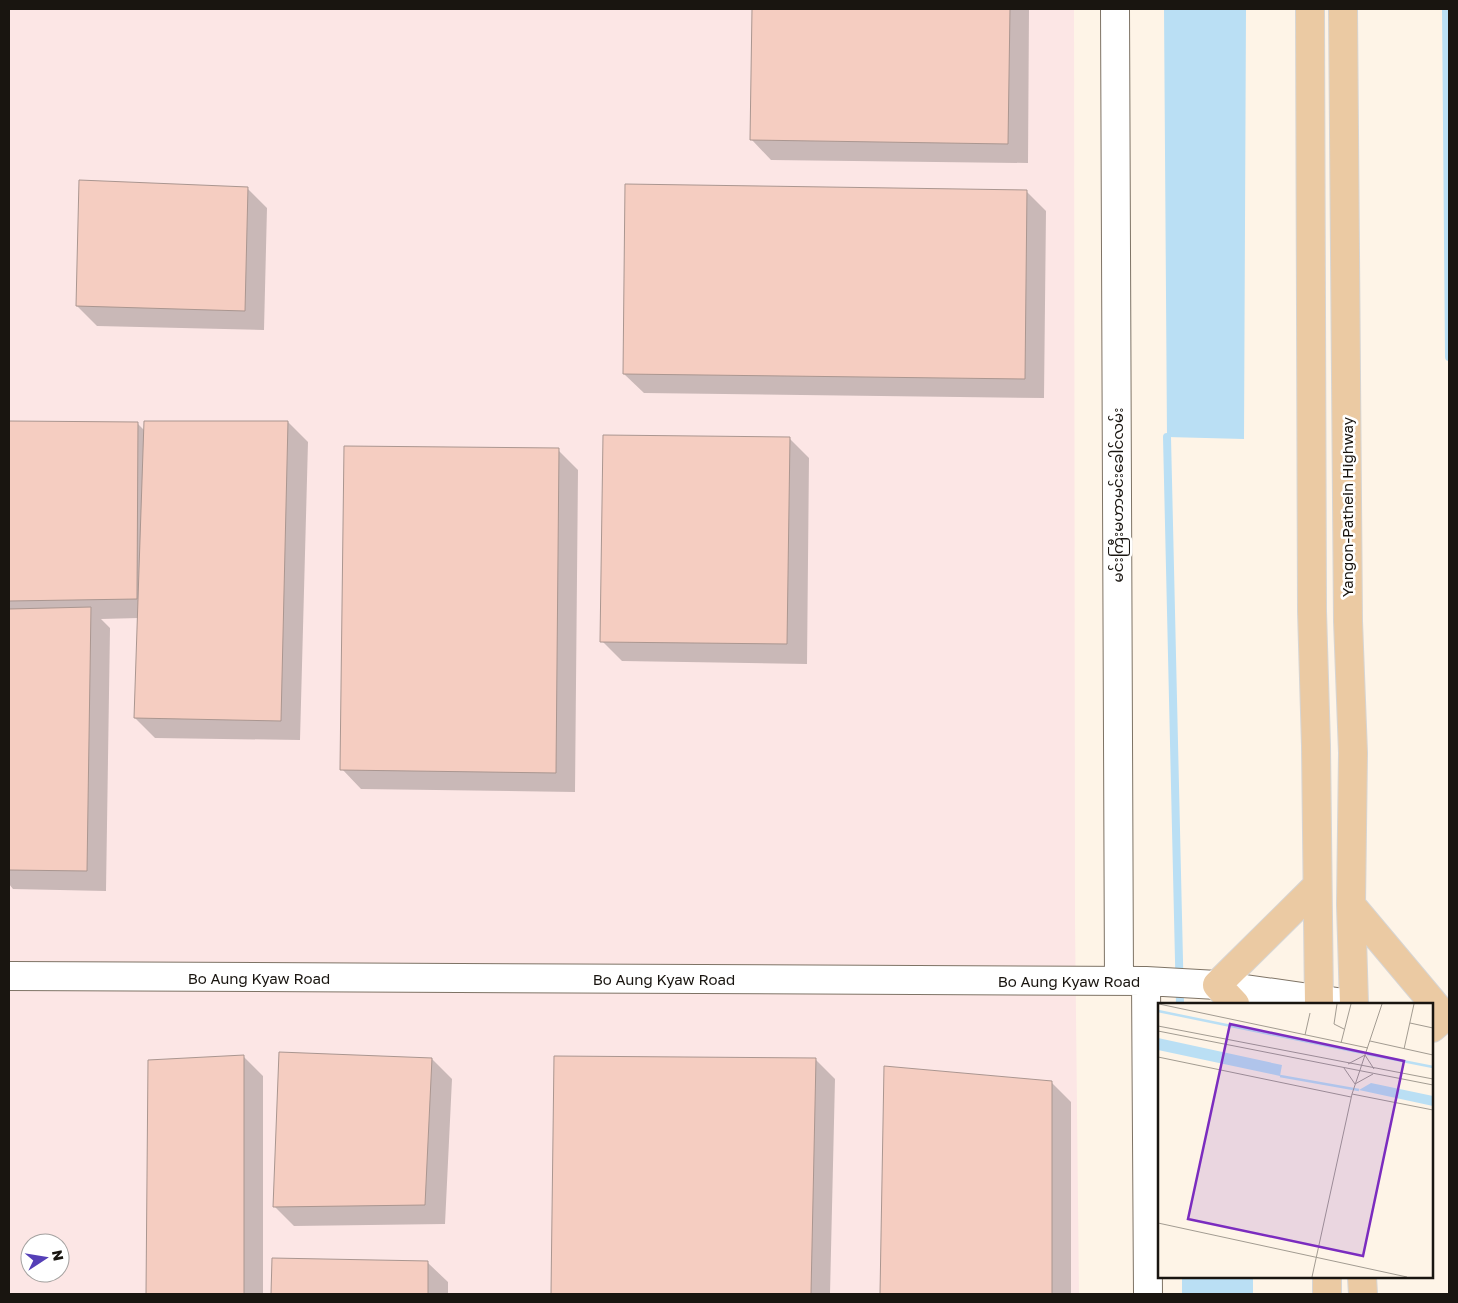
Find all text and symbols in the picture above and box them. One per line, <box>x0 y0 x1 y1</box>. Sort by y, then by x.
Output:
street label: မင်းကြီးမဟာမင်းခေါင်လမ်း <box>1108 408 1130 582</box>
street label: Yangon-Pathein Highway <box>1338 416 1356 597</box>
street label: Bo Aung Kyaw Road <box>188 969 330 987</box>
street label: Bo Aung Kyaw Road <box>593 970 735 988</box>
street label: Bo Aung Kyaw Road <box>998 972 1140 990</box>
inset map <box>1158 1003 1433 1278</box>
north arrow <box>20 1233 70 1283</box>
text: N <box>49 1248 68 1262</box>

